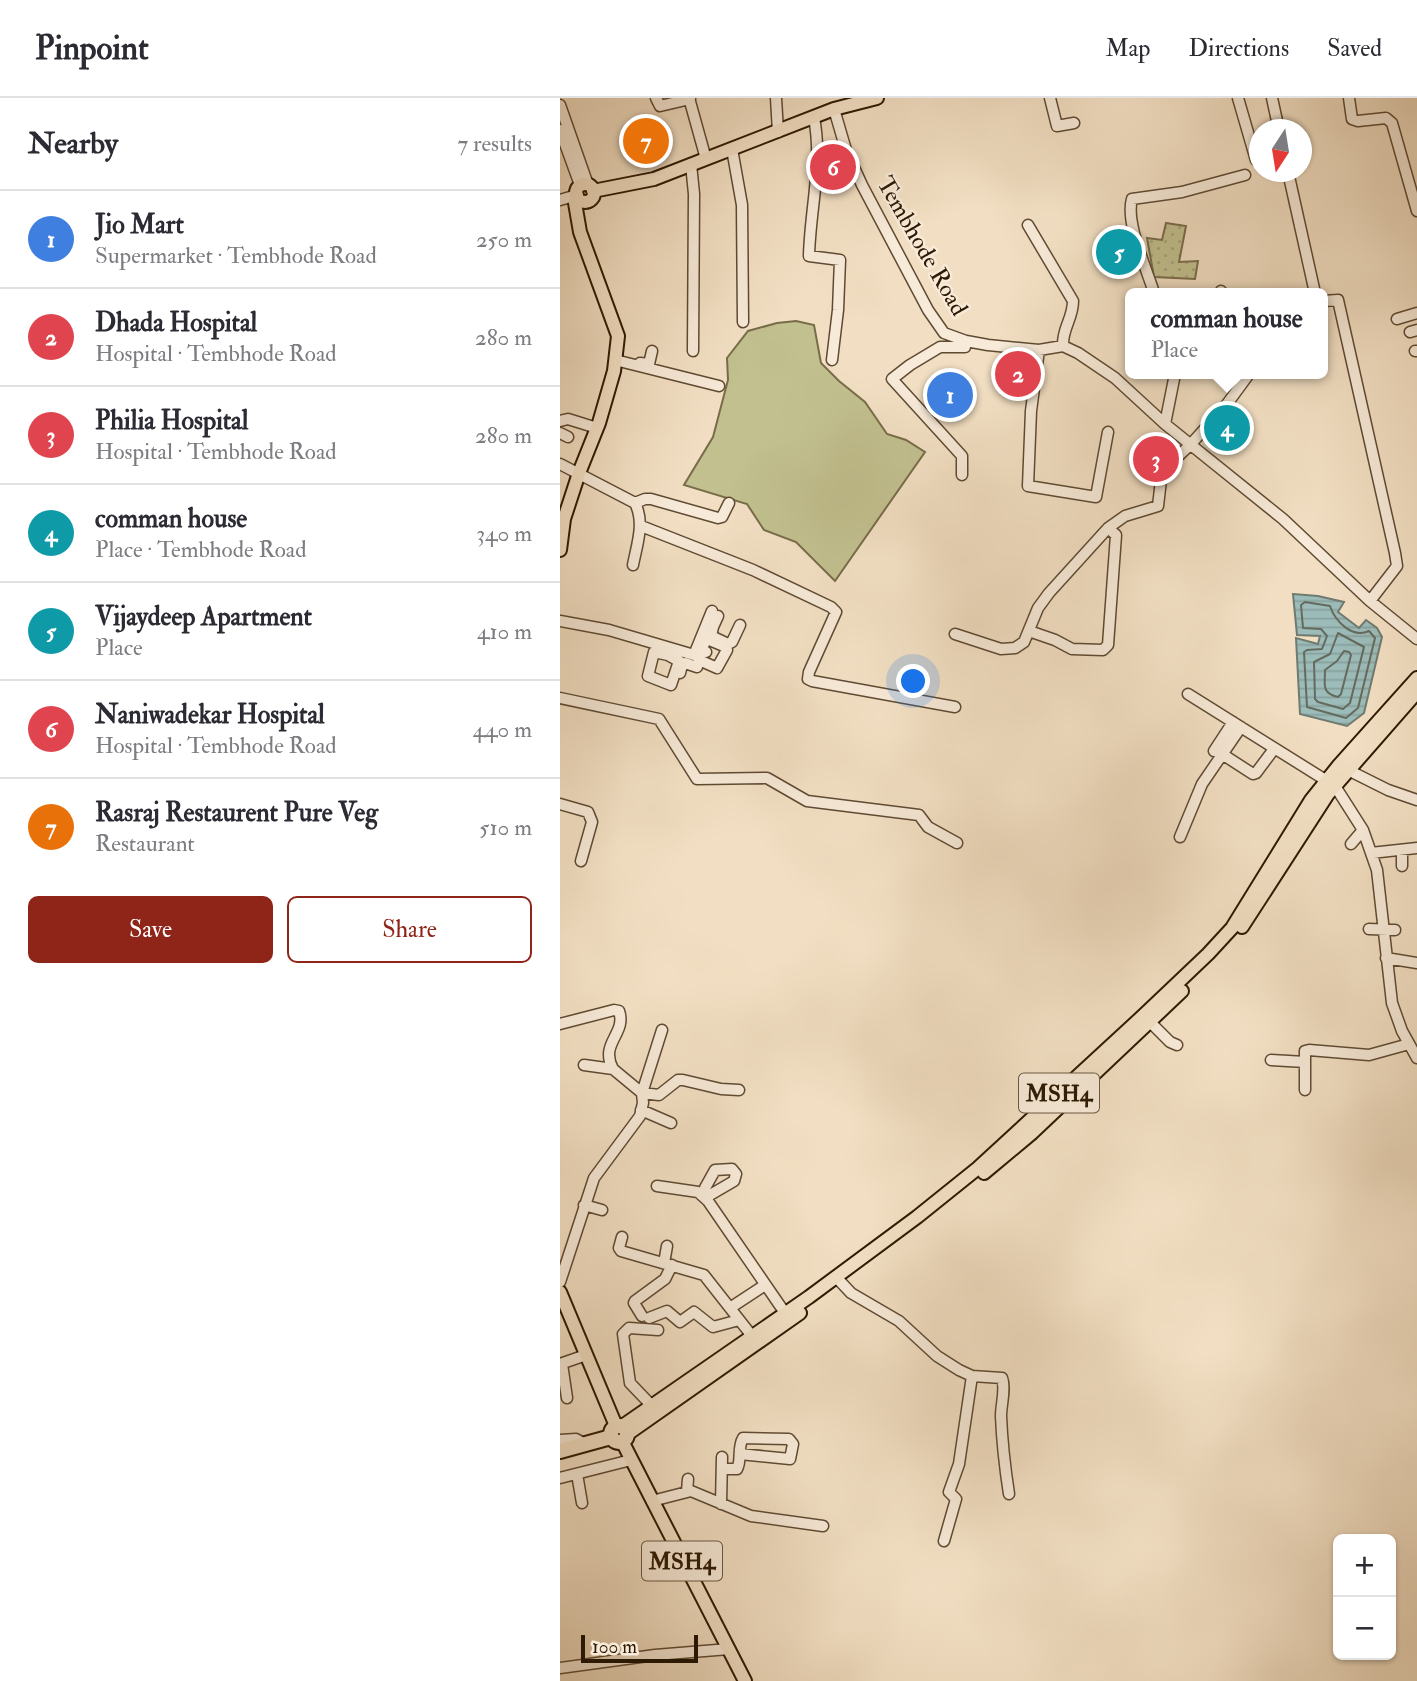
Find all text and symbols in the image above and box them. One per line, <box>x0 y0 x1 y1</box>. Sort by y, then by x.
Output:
text: Pinpoint <box>35 28 149 69</box>
text: Map <box>1105 33 1150 64</box>
text: Directions <box>1188 33 1289 64</box>
text: Saved <box>1327 33 1382 64</box>
pin: 7 <box>623 115 669 167</box>
north arrow <box>1249 119 1312 182</box>
text: Nearby <box>28 125 118 162</box>
text: 7 results <box>458 129 532 158</box>
pin: 6 <box>810 141 856 193</box>
street label: Tembhode Road <box>870 171 975 322</box>
text: Jio Mart <box>95 209 184 241</box>
text: 1 <box>47 225 55 254</box>
text: 250 m <box>476 225 532 254</box>
pin: 5 <box>1096 226 1142 278</box>
text: Supermarket · Tembhode Road <box>95 241 377 270</box>
popup <box>1125 288 1328 379</box>
text: comman house <box>1150 303 1303 335</box>
text: Dhada Hospital <box>95 307 257 339</box>
text: 2 <box>45 323 57 352</box>
text: 280 m <box>475 323 532 352</box>
text: Place <box>1150 335 1198 364</box>
text: Hospital · Tembhode Road <box>95 339 337 368</box>
pin: 2 <box>995 348 1041 400</box>
pin: 1 <box>927 369 973 421</box>
pin: 4 <box>1204 402 1250 454</box>
text: Philia Hospital <box>95 405 248 437</box>
text: 3 <box>47 421 55 450</box>
text: 280 m <box>475 421 532 450</box>
pin: 3 <box>1133 433 1179 485</box>
text: Hospital · Tembhode Road <box>95 437 337 466</box>
text: comman house <box>95 503 247 535</box>
text: 4 <box>45 519 57 548</box>
text: 340 m <box>476 519 532 548</box>
text: Place · Tembhode Road <box>95 535 307 564</box>
text: Vijaydeep Apartment <box>95 601 312 633</box>
text: 5 <box>46 617 56 646</box>
text: 410 m <box>477 617 532 646</box>
text: Place <box>95 633 143 662</box>
your location <box>896 664 930 698</box>
text: Naniwadekar Hospital <box>95 699 325 731</box>
text: 6 <box>45 715 57 744</box>
text: 440 m <box>473 715 532 744</box>
text: Hospital · Tembhode Road <box>95 731 337 760</box>
text: Rasraj Restaurent Pure Veg <box>95 797 378 829</box>
text: 7 <box>46 813 56 842</box>
text: 510 m <box>479 813 532 842</box>
text: Restaurant <box>95 829 195 858</box>
button: Save <box>28 896 273 963</box>
button: Share <box>287 896 532 963</box>
road number: MSH4 <box>1019 1074 1099 1112</box>
map controls <box>1333 1534 1396 1660</box>
button: + <box>1333 1534 1396 1597</box>
road number: MSH4 <box>642 1542 722 1580</box>
button: − <box>1333 1597 1396 1660</box>
scale bar <box>581 1632 698 1664</box>
text: 100 m <box>592 1635 637 1659</box>

